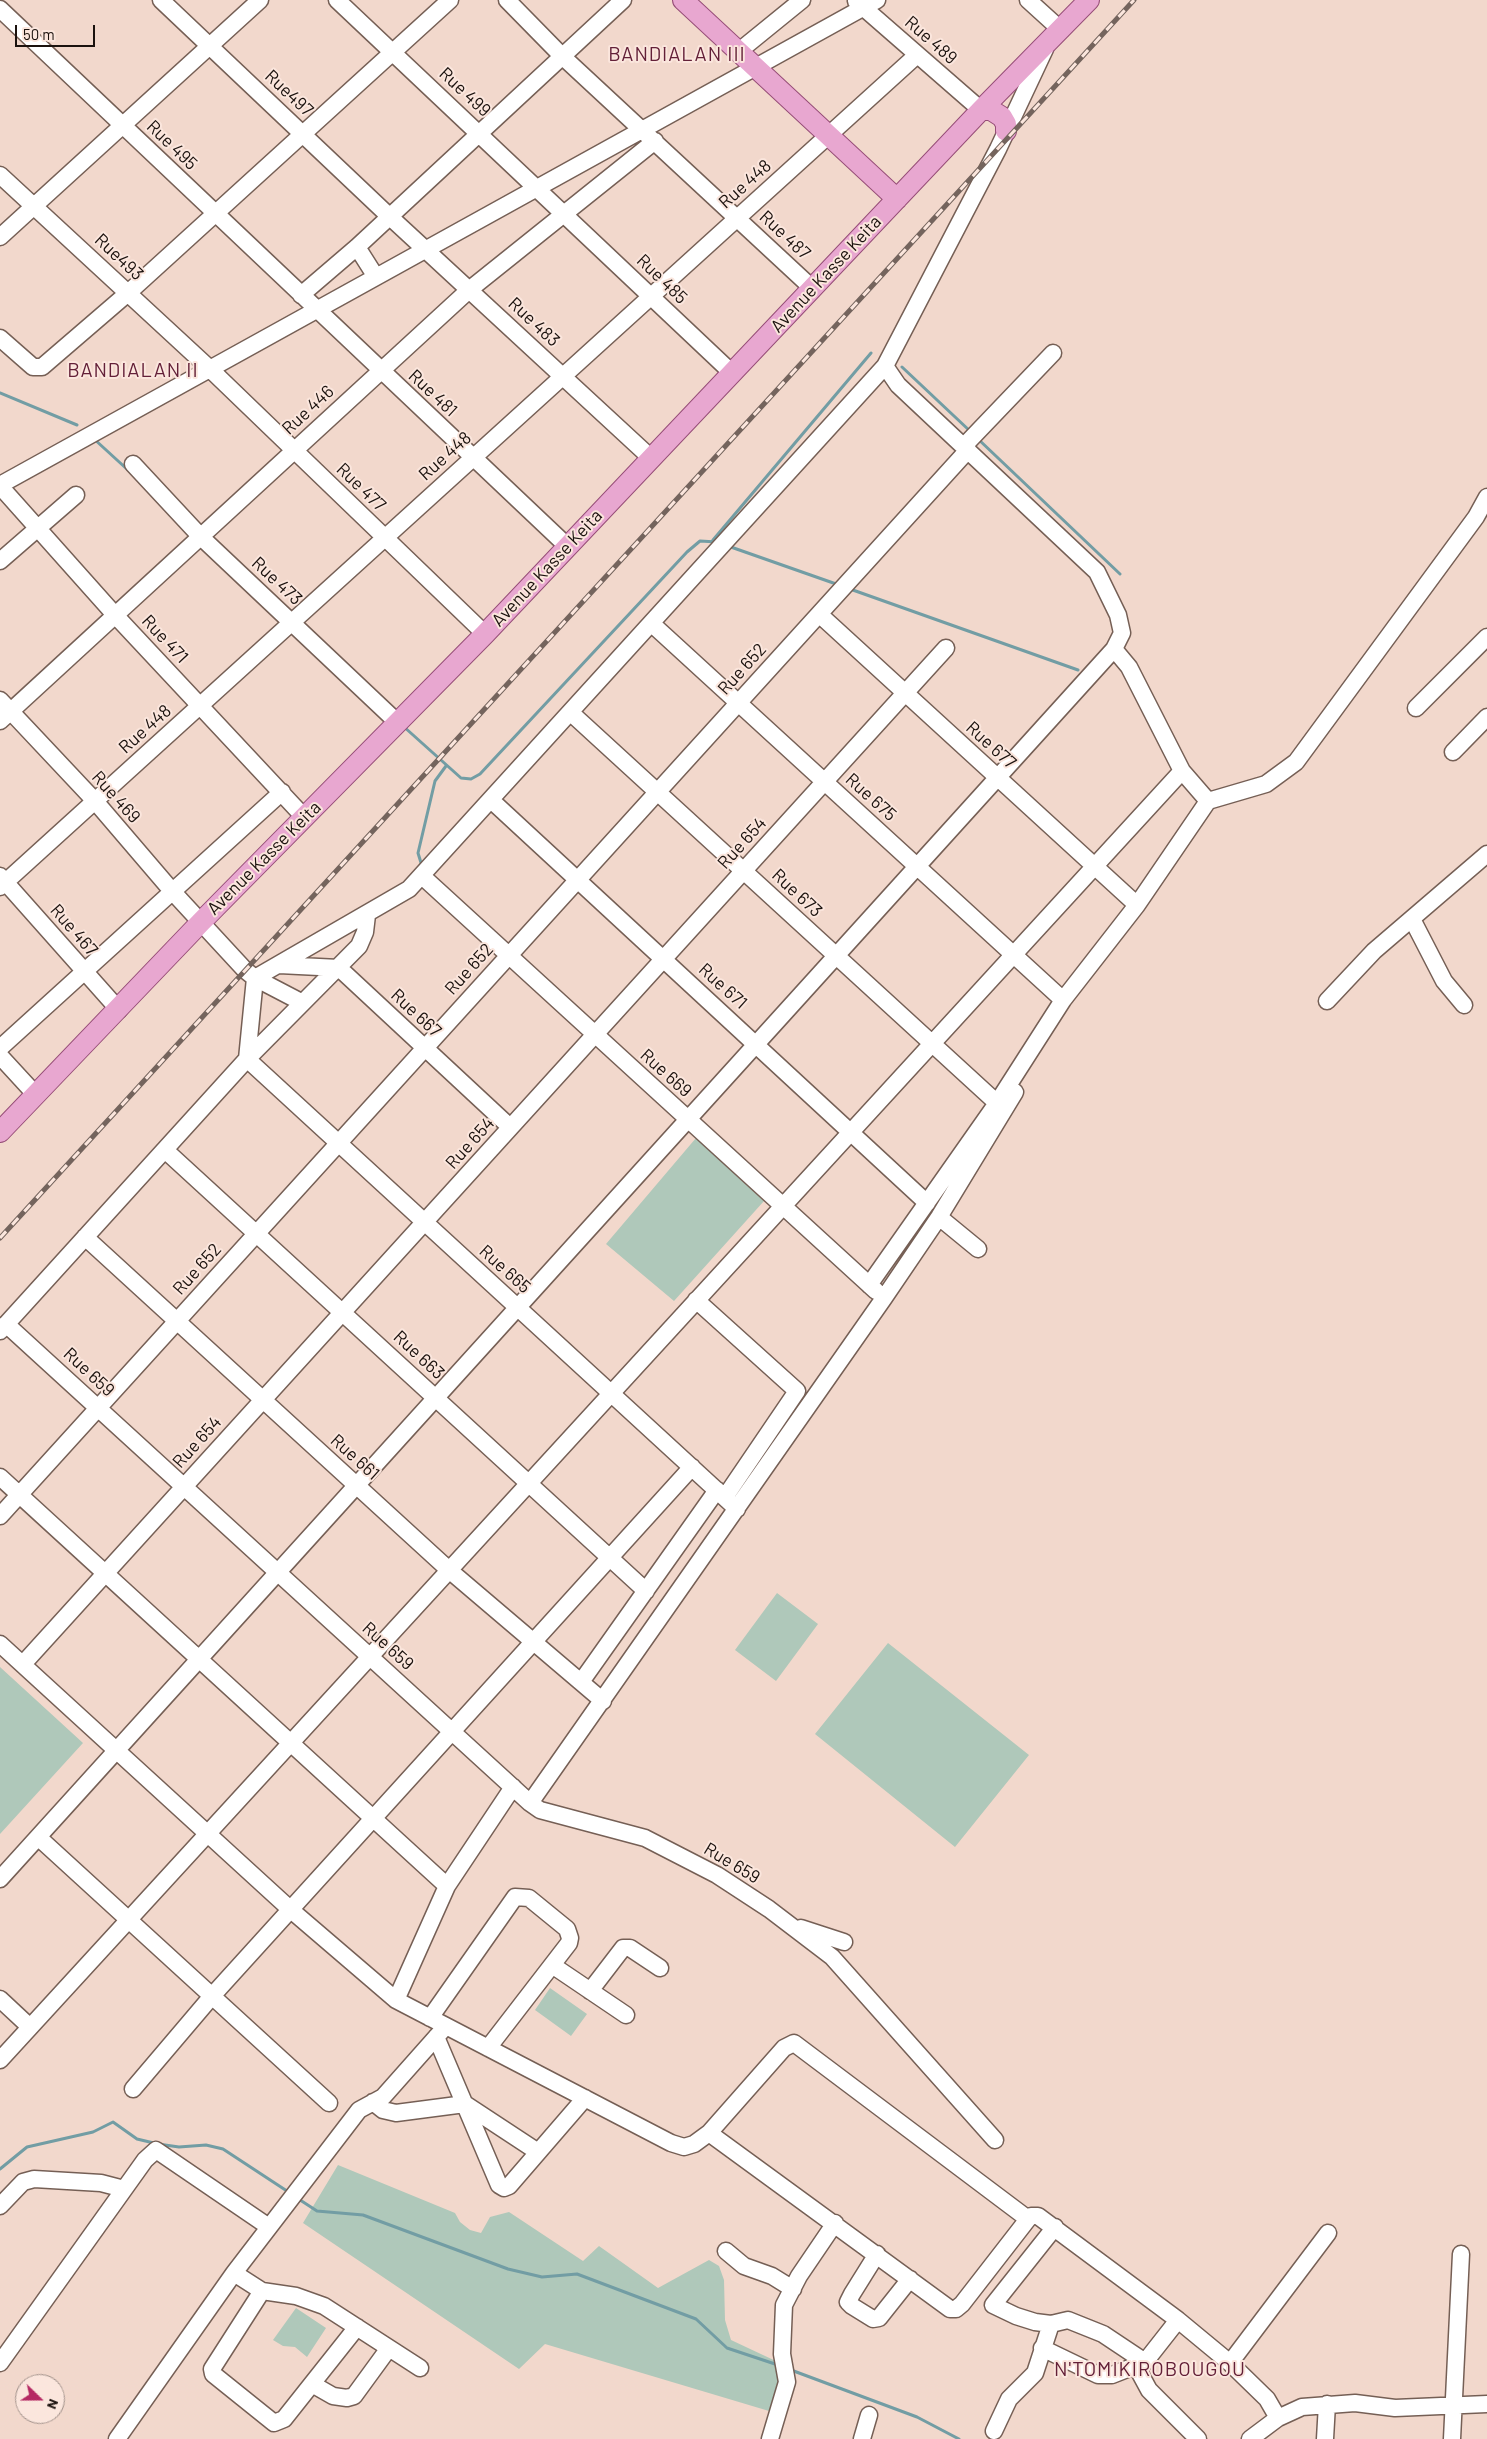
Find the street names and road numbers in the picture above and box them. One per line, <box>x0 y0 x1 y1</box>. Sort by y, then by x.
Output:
street label: Rue 489 <box>900 11 962 69</box>
street label: Rue 499 <box>435 63 495 121</box>
street label: Rue497 <box>260 65 318 121</box>
street label: Rue 495 <box>142 116 202 174</box>
street label: Rue 448 <box>714 155 776 213</box>
street label: Rue 487 <box>755 206 815 264</box>
street label: Avenue Kasse Keita <box>766 211 886 337</box>
street label: Rue493 <box>90 229 148 285</box>
street label: Rue 485 <box>632 250 692 308</box>
street label: Rue 483 <box>504 293 564 351</box>
street label: Rue 481 <box>404 365 462 421</box>
street label: Rue 446 <box>278 381 338 439</box>
street label: Rue 448 <box>414 427 476 485</box>
street label: Rue 477 <box>332 458 390 516</box>
street label: Avenue Kasse Keita <box>487 505 607 631</box>
street label: Rue 473 <box>247 552 307 610</box>
street label: Rue 471 <box>137 610 193 668</box>
street label: Rue 652 <box>713 639 771 699</box>
street label: Rue 448 <box>114 700 176 758</box>
street label: Rue 677 <box>961 717 1021 773</box>
street label: Rue 469 <box>87 767 145 827</box>
street label: Rue 675 <box>841 769 901 825</box>
street label: Avenue Kasse Keita <box>203 797 325 919</box>
street label: Rue 654 <box>713 813 771 873</box>
street label: Rue 673 <box>767 864 827 922</box>
street label: Rue 467 <box>46 900 102 960</box>
street label: Rue 652 <box>440 939 498 999</box>
street label: Rue 671 <box>694 959 752 1013</box>
street label: Rue 667 <box>386 984 446 1042</box>
street label: Rue 669 <box>636 1044 696 1102</box>
street label: Rue 654 <box>441 1113 499 1173</box>
street label: Rue 652 <box>168 1239 226 1299</box>
street label: Rue 665 <box>475 1240 535 1298</box>
street label: Rue 663 <box>389 1326 449 1384</box>
street label: Rue 659 <box>59 1343 119 1401</box>
street label: Rue 654 <box>168 1412 226 1472</box>
street label: Rue 661 <box>326 1429 384 1485</box>
street label: Rue 659 <box>358 1617 418 1675</box>
street label: Rue 659 <box>700 1838 764 1888</box>

